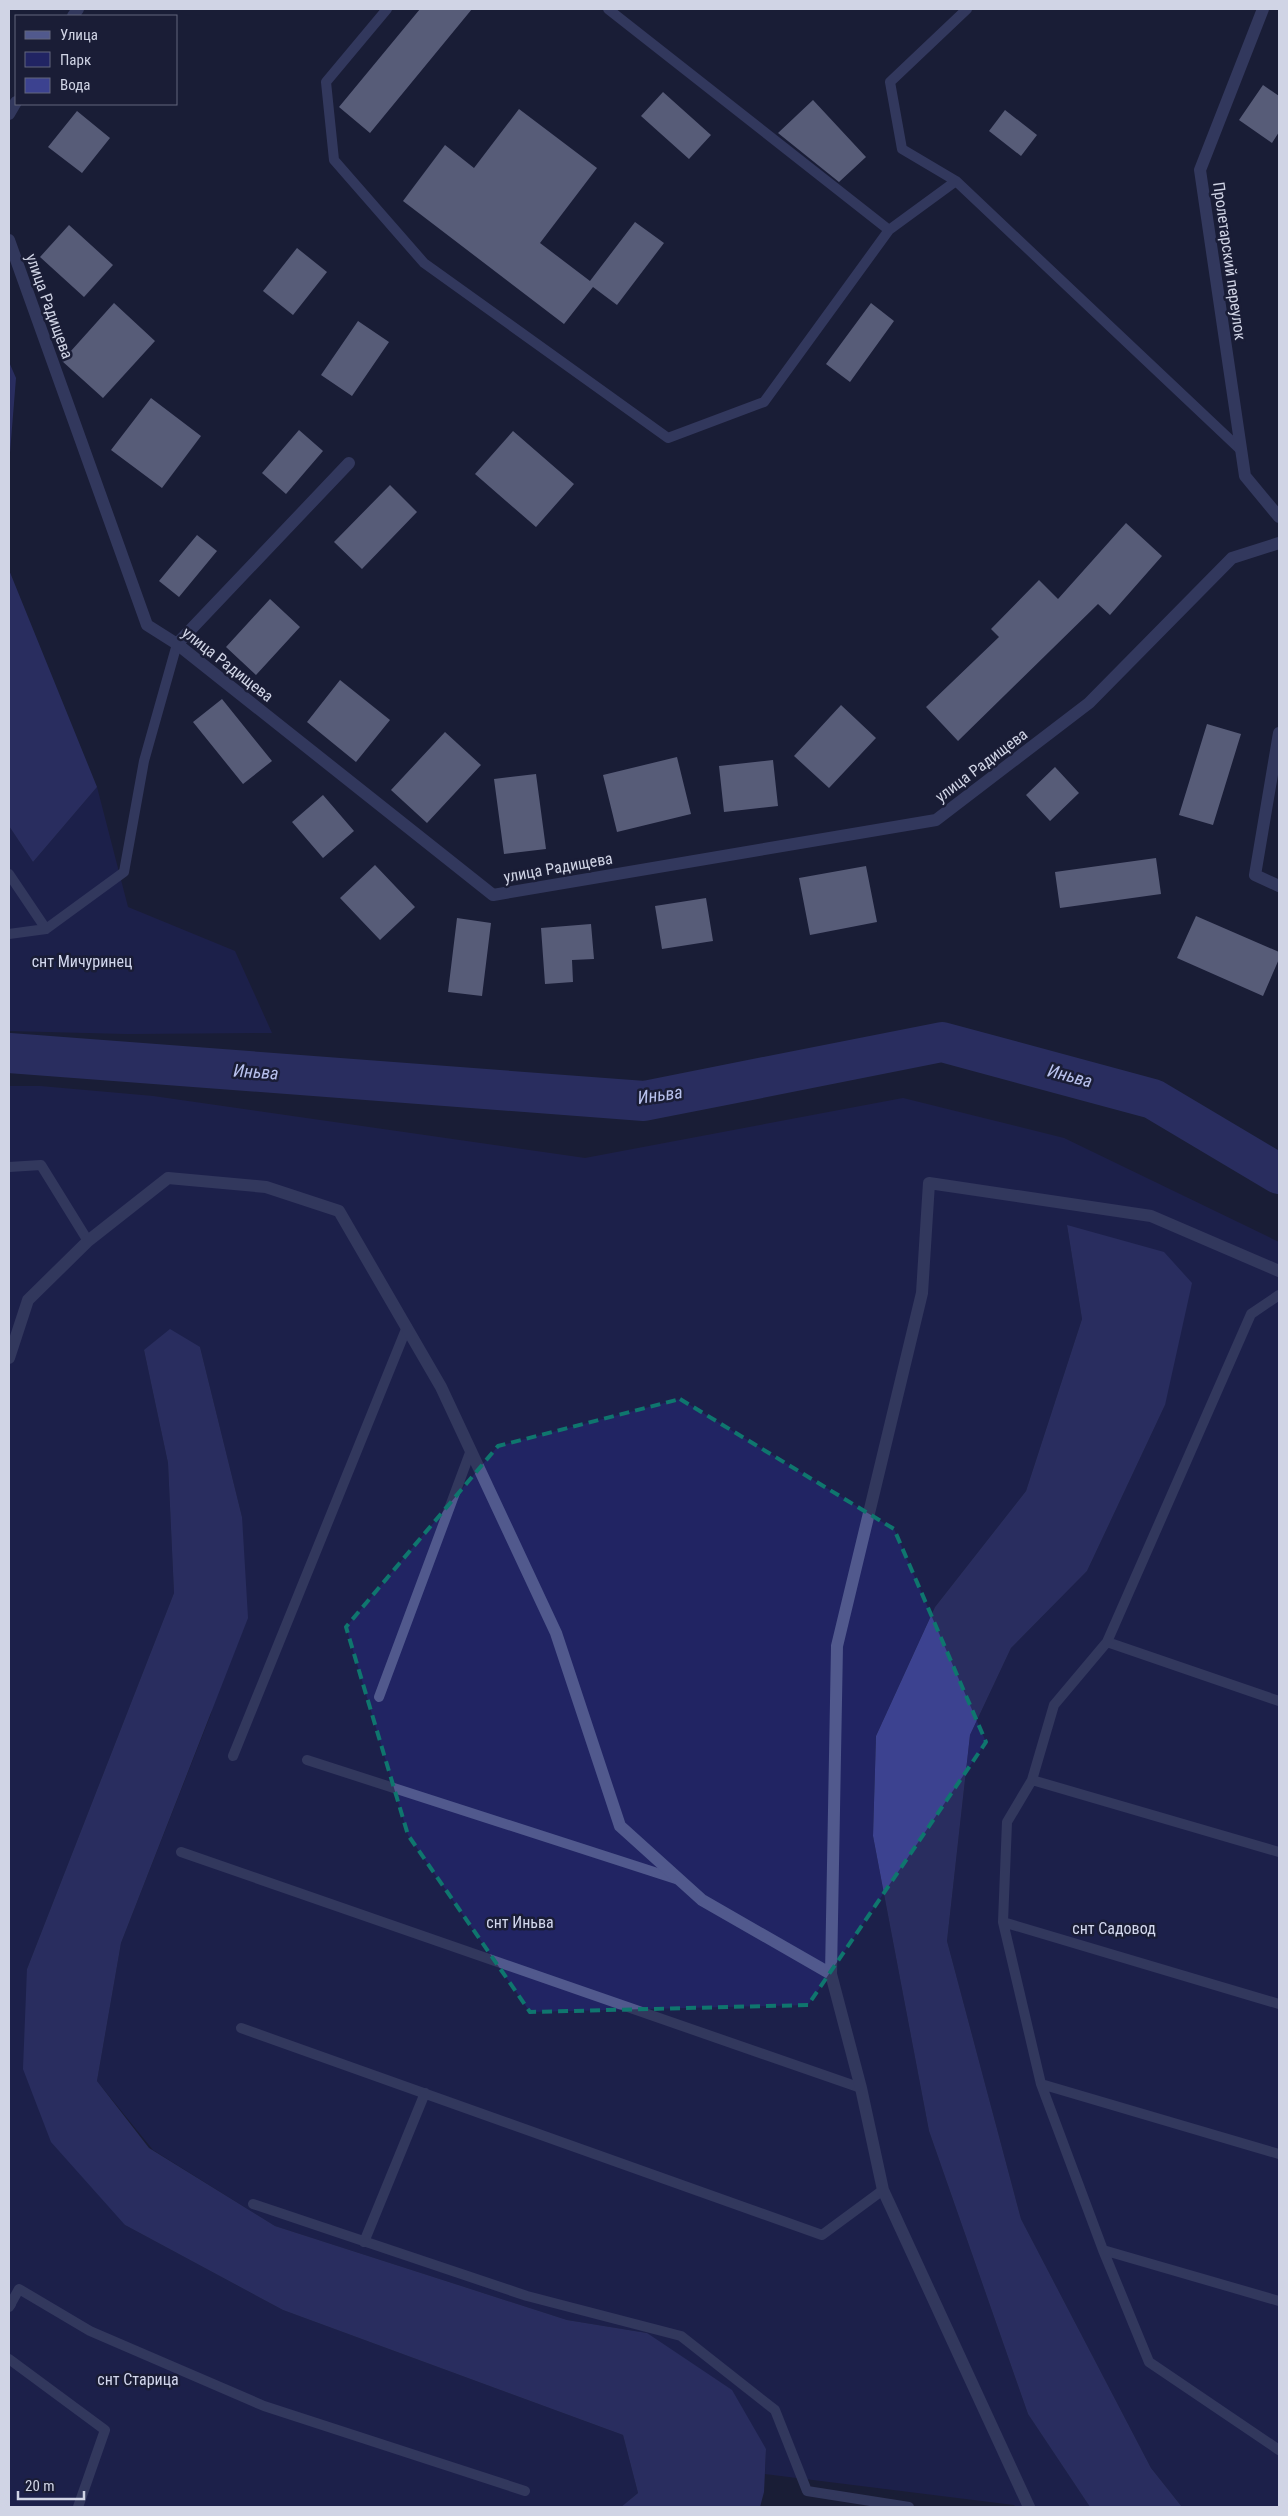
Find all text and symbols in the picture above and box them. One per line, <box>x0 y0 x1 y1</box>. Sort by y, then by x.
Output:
legend <box>15 15 178 105</box>
text: Улица <box>60 26 98 44</box>
text: Парк <box>60 51 91 69</box>
text: Вода <box>60 76 90 94</box>
street label: Пролетарский переулок <box>1209 181 1250 342</box>
street label: улица Радищева <box>22 251 77 361</box>
street label: улица Радищева <box>178 623 277 706</box>
street label: улица Радищева <box>931 725 1031 806</box>
street label: улица Радищева <box>502 849 614 886</box>
park label: снт Мичуринец <box>32 952 132 971</box>
water label: Иньва <box>233 1059 279 1084</box>
water label: Иньва <box>1046 1060 1095 1092</box>
water label: Иньва <box>636 1081 684 1108</box>
park label: снт Иньва <box>486 1913 554 1932</box>
park label: снт Садовод <box>1072 1919 1156 1938</box>
park label: снт Старица <box>97 2370 179 2389</box>
scale bar <box>18 2468 84 2500</box>
text: 20 m <box>25 2477 55 2495</box>

